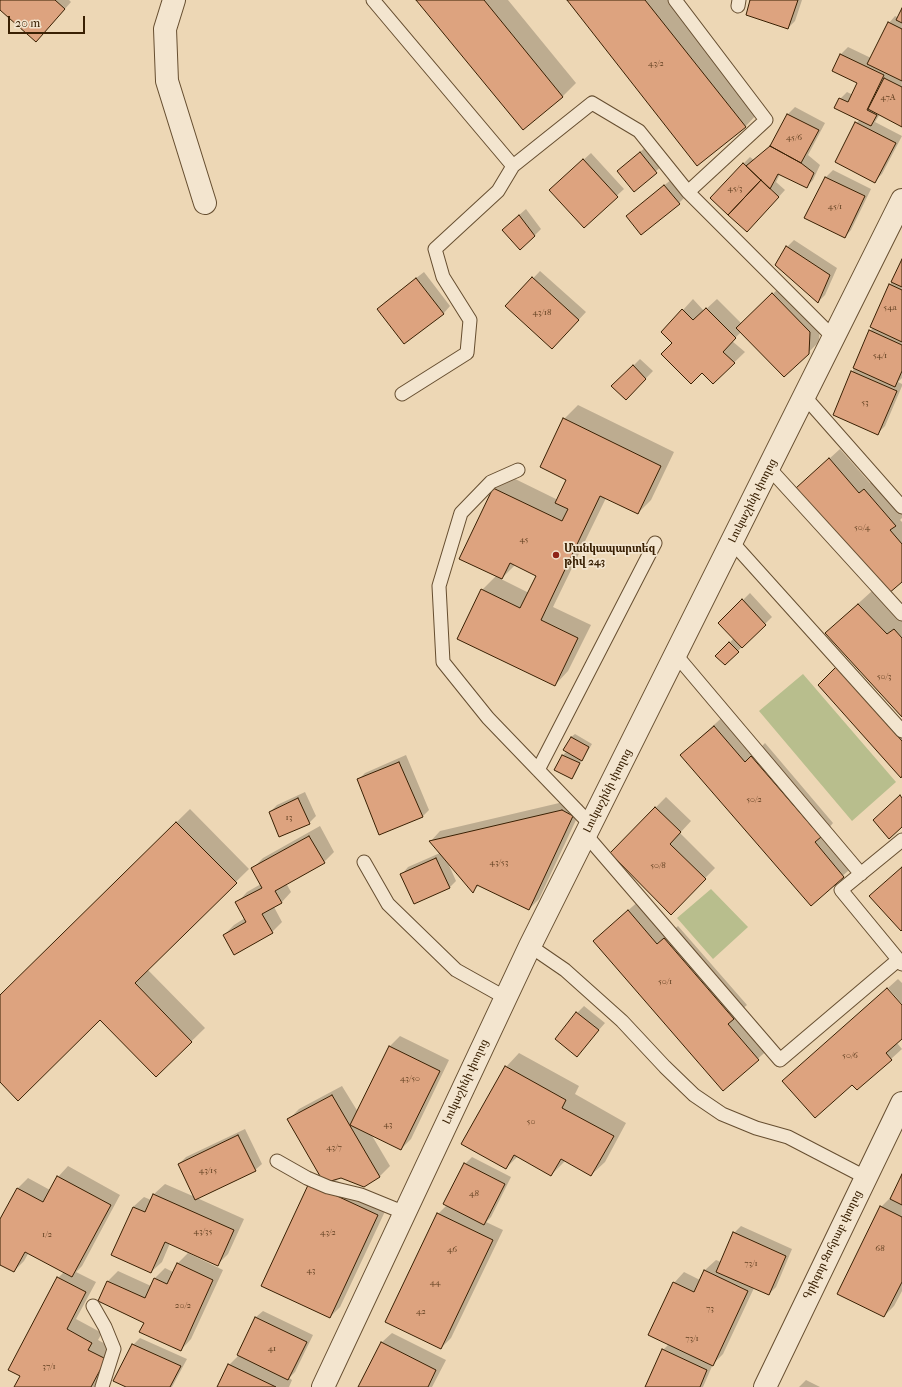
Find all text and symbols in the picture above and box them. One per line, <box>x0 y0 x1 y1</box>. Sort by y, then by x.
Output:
scale bar <box>10 8 87 34</box>
text: 20 m <box>15 16 40 30</box>
house number: 43/2 <box>648 59 664 69</box>
house number: 47A <box>880 93 896 103</box>
house number: 45/6 <box>786 133 802 143</box>
house number: 45/3 <box>728 184 742 194</box>
house number: 45/1 <box>828 202 842 212</box>
house number: 54a <box>883 303 897 313</box>
house number: 43/18 <box>533 308 551 318</box>
house number: 54/1 <box>873 351 887 361</box>
house number: 53 <box>861 398 869 408</box>
street label: Լուկաշինի փողոց <box>726 457 780 545</box>
house number: 50/4 <box>854 523 870 533</box>
house number: 45 <box>520 535 528 545</box>
place label: Մանկապարտեզ թիվ 243 <box>564 542 656 568</box>
marker: Մանկապարտեզ թիվ 243 <box>551 550 561 560</box>
house number: 50/3 <box>877 672 891 682</box>
street label: Լուկաշինի փողոց <box>581 747 635 835</box>
house number: 50/2 <box>746 795 762 805</box>
house number: 13 <box>286 813 292 823</box>
house number: 43/53 <box>490 858 508 868</box>
house number: 50/8 <box>650 861 666 871</box>
house number: 50/1 <box>658 977 672 987</box>
street label: Լուկաշինի փողոց <box>440 1037 492 1127</box>
house number: 50/6 <box>842 1051 858 1061</box>
house number: 43/50 <box>400 1074 420 1084</box>
house number: 50 <box>527 1117 535 1127</box>
house number: 43 <box>383 1120 393 1130</box>
house number: 43/7 <box>326 1143 342 1153</box>
house number: 43/15 <box>199 1166 217 1176</box>
street label: Գրիգոր Զոհրաբ փողոց <box>801 1188 865 1302</box>
house number: 48 <box>469 1189 479 1199</box>
house number: 43/35 <box>194 1227 212 1237</box>
house number: 43/2 <box>320 1228 336 1238</box>
house number: 1/2 <box>42 1230 52 1240</box>
house number: 68 <box>875 1244 885 1254</box>
house number: 46 <box>447 1245 457 1255</box>
house number: 73/1 <box>744 1259 758 1269</box>
house number: 43 <box>306 1266 316 1276</box>
house number: 44 <box>430 1278 440 1288</box>
house number: 20/2 <box>175 1301 191 1311</box>
house number: 73 <box>706 1304 714 1314</box>
house number: 42 <box>416 1307 426 1317</box>
house number: 73/1 <box>685 1334 699 1344</box>
house number: 41 <box>268 1344 276 1354</box>
house number: 37/1 <box>42 1362 56 1372</box>

